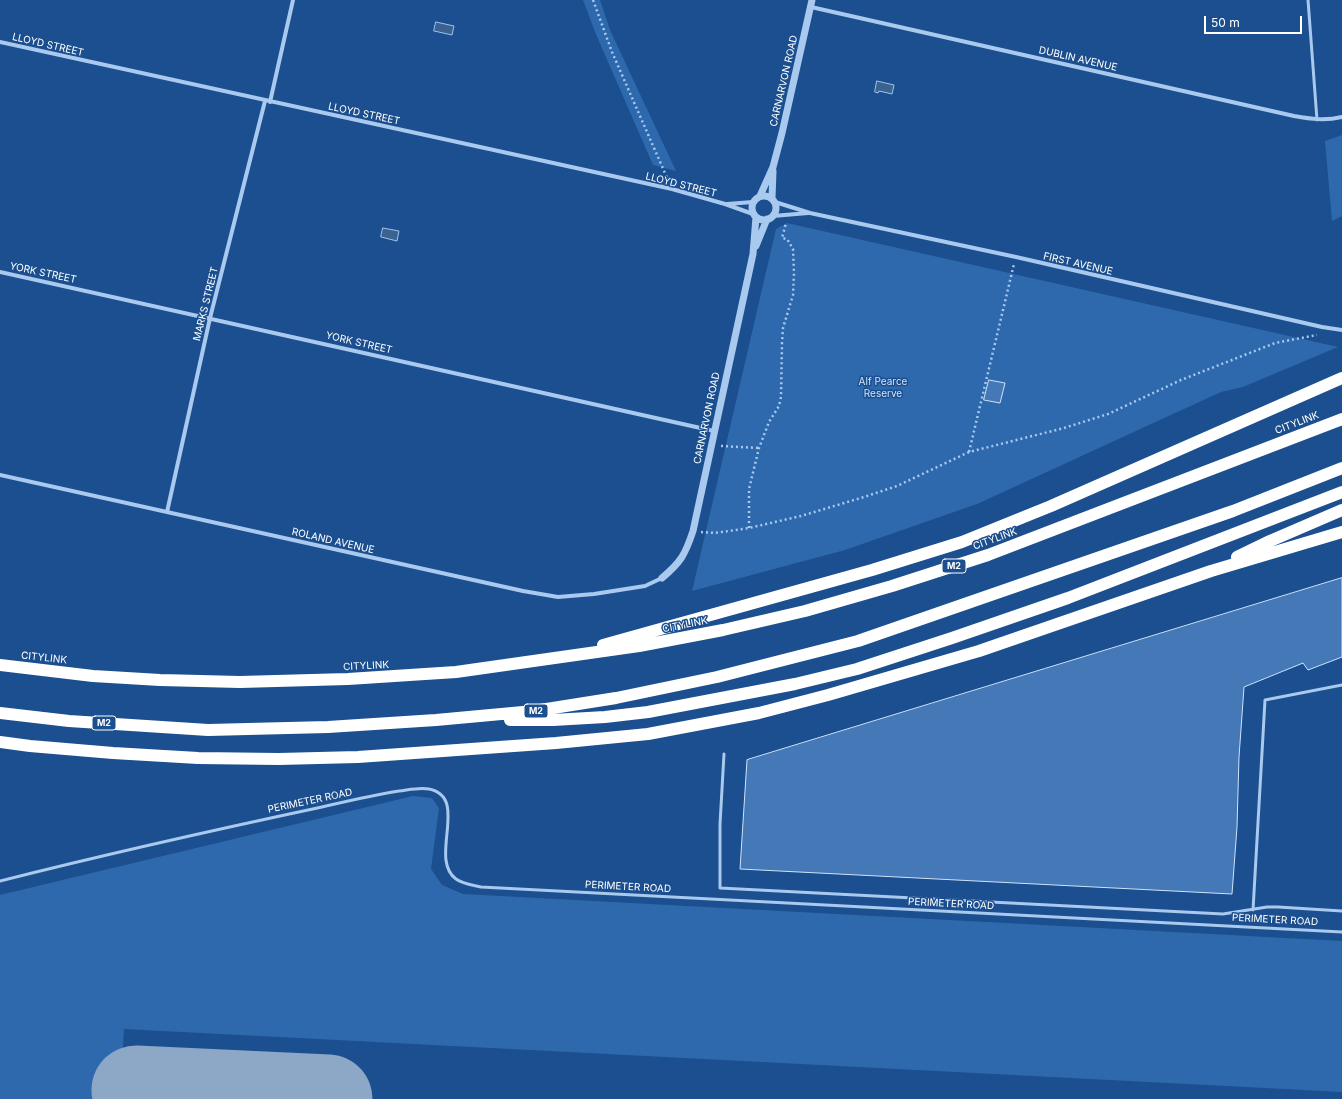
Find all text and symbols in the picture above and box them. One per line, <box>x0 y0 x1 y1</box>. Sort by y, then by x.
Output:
scale bar <box>1206 8 1304 34</box>
text: 50 m <box>1211 15 1240 30</box>
street label: LLOYD STREET <box>11 31 85 59</box>
street label: CARNARVON ROAD <box>768 34 800 128</box>
street label: DUBLIN AVENUE <box>1038 44 1118 74</box>
street label: LLOYD STREET <box>327 101 401 127</box>
street label: LLOYD STREET <box>644 170 718 200</box>
street label: FIRST AVENUE <box>1042 250 1114 278</box>
street label: YORK STREET <box>9 260 77 286</box>
street label: MARKS STREET <box>191 266 221 342</box>
street label: YORK STREET <box>325 330 393 356</box>
street label: CARNARVON ROAD <box>691 371 723 465</box>
park label: Alf Pearce Reserve <box>859 376 907 400</box>
street label: CITYLINK <box>1273 409 1321 437</box>
street label: CITYLINK <box>971 525 1019 553</box>
street label: ROLAND AVENUE <box>291 526 375 556</box>
road number: M2 <box>942 559 966 573</box>
street label: CITYLINK <box>661 615 709 635</box>
street label: CITYLINK <box>20 650 68 666</box>
street label: CITYLINK <box>343 659 389 673</box>
road number: M2 <box>524 704 548 718</box>
road number: M2 <box>92 716 116 730</box>
street label: PERIMETER ROAD <box>267 786 353 816</box>
street label: PERIMETER ROAD <box>585 879 671 895</box>
street label: PERIMETER ROAD <box>908 896 994 912</box>
street label: PERIMETER ROAD <box>1232 912 1318 928</box>

